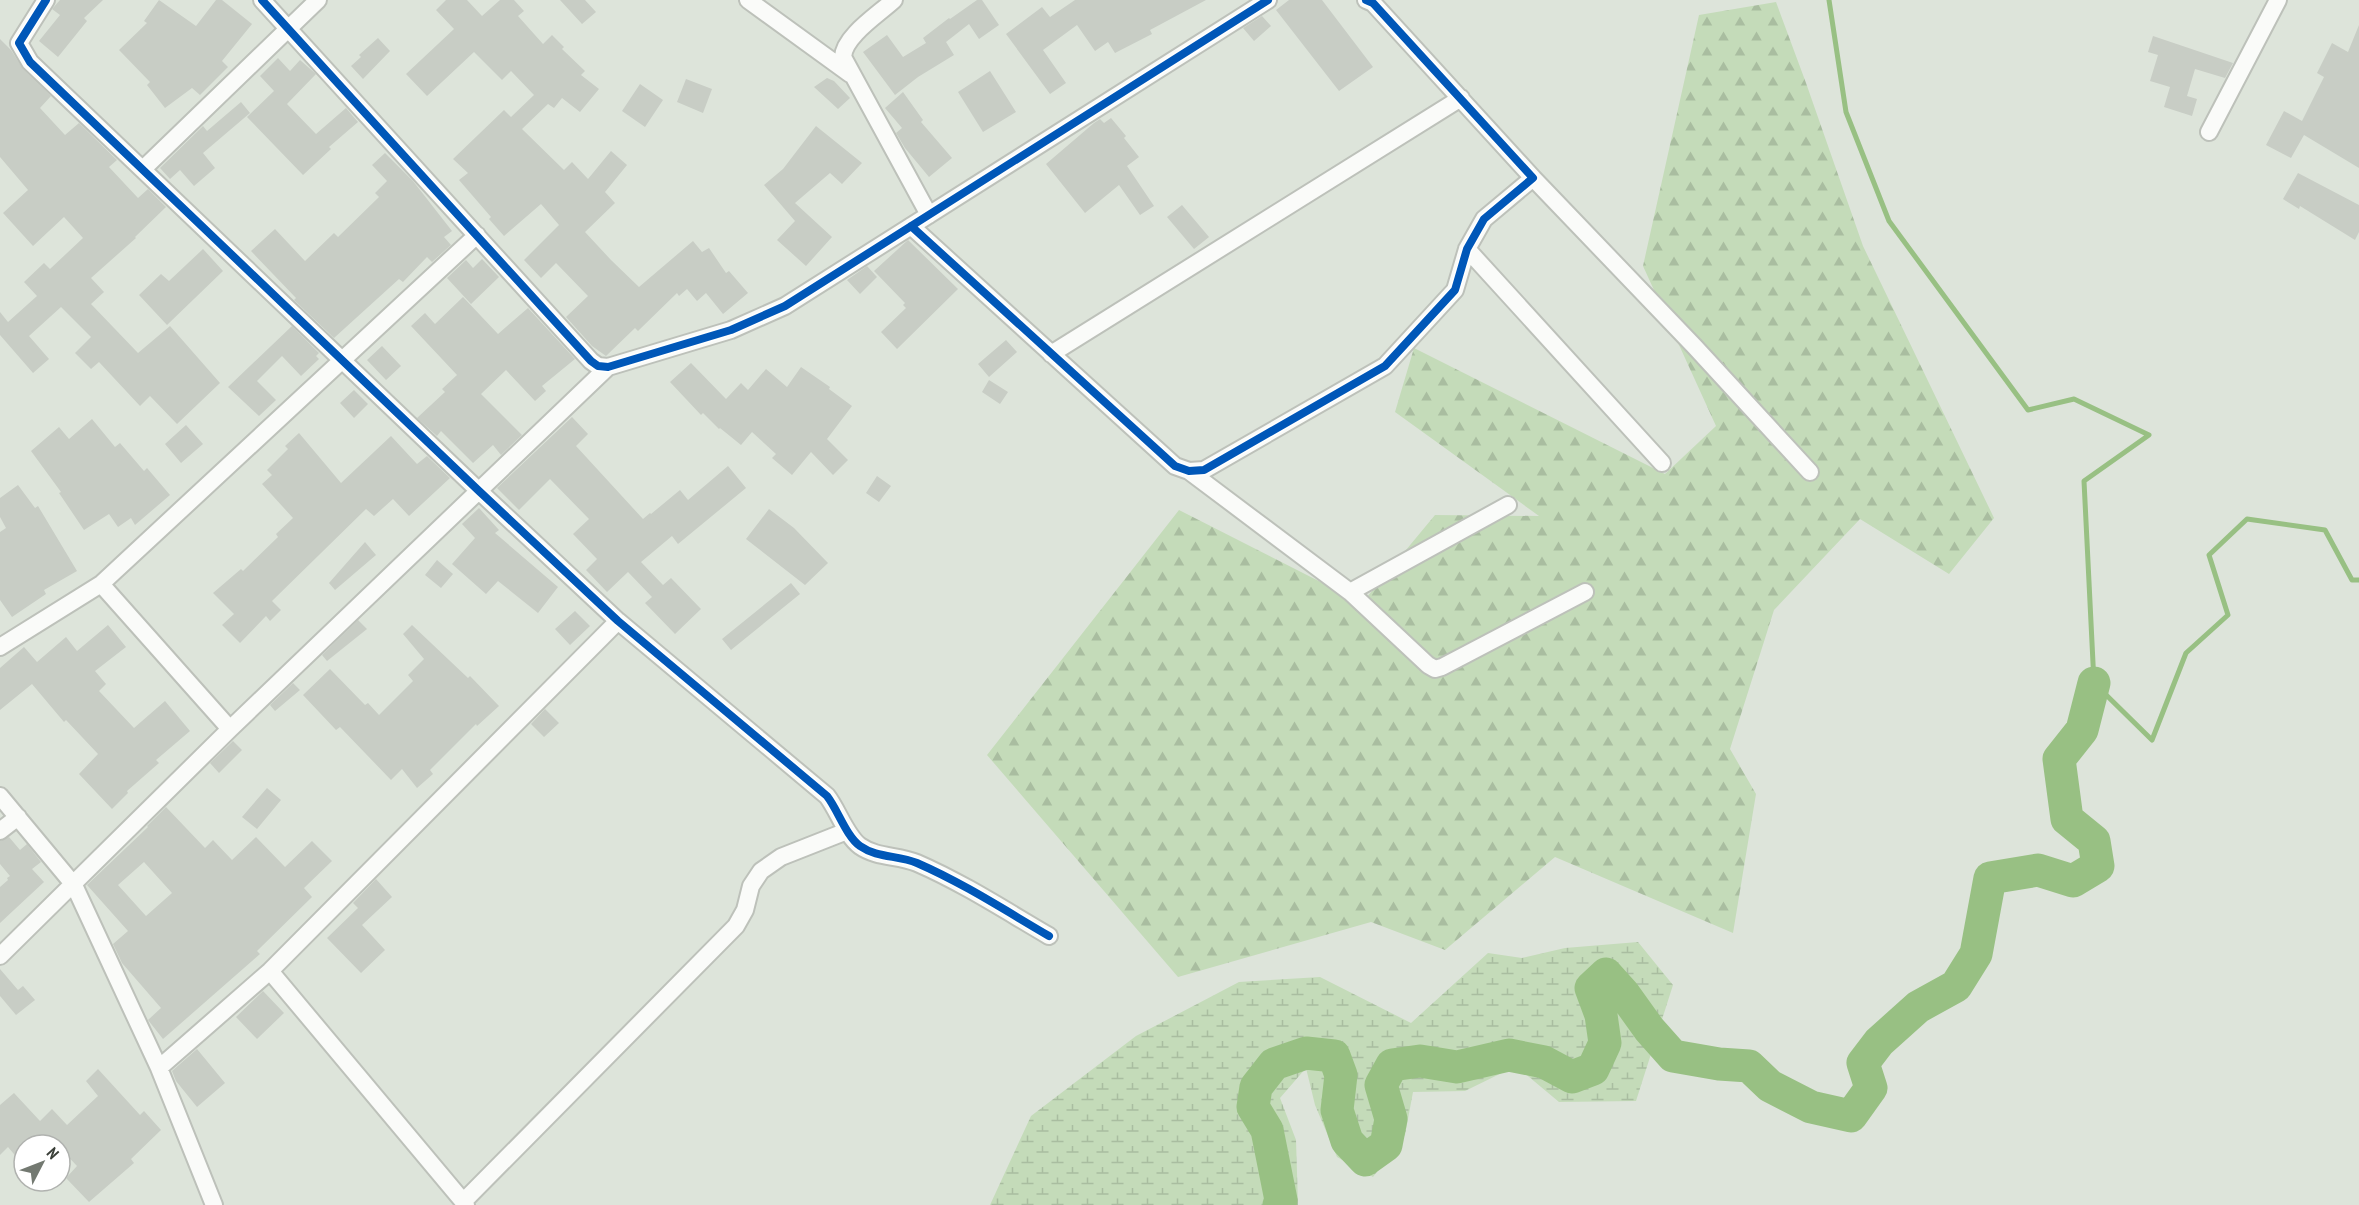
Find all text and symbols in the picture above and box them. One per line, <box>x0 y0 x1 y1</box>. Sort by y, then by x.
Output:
north arrow <box>12 1133 72 1193</box>
text: N <box>43 1143 63 1163</box>

